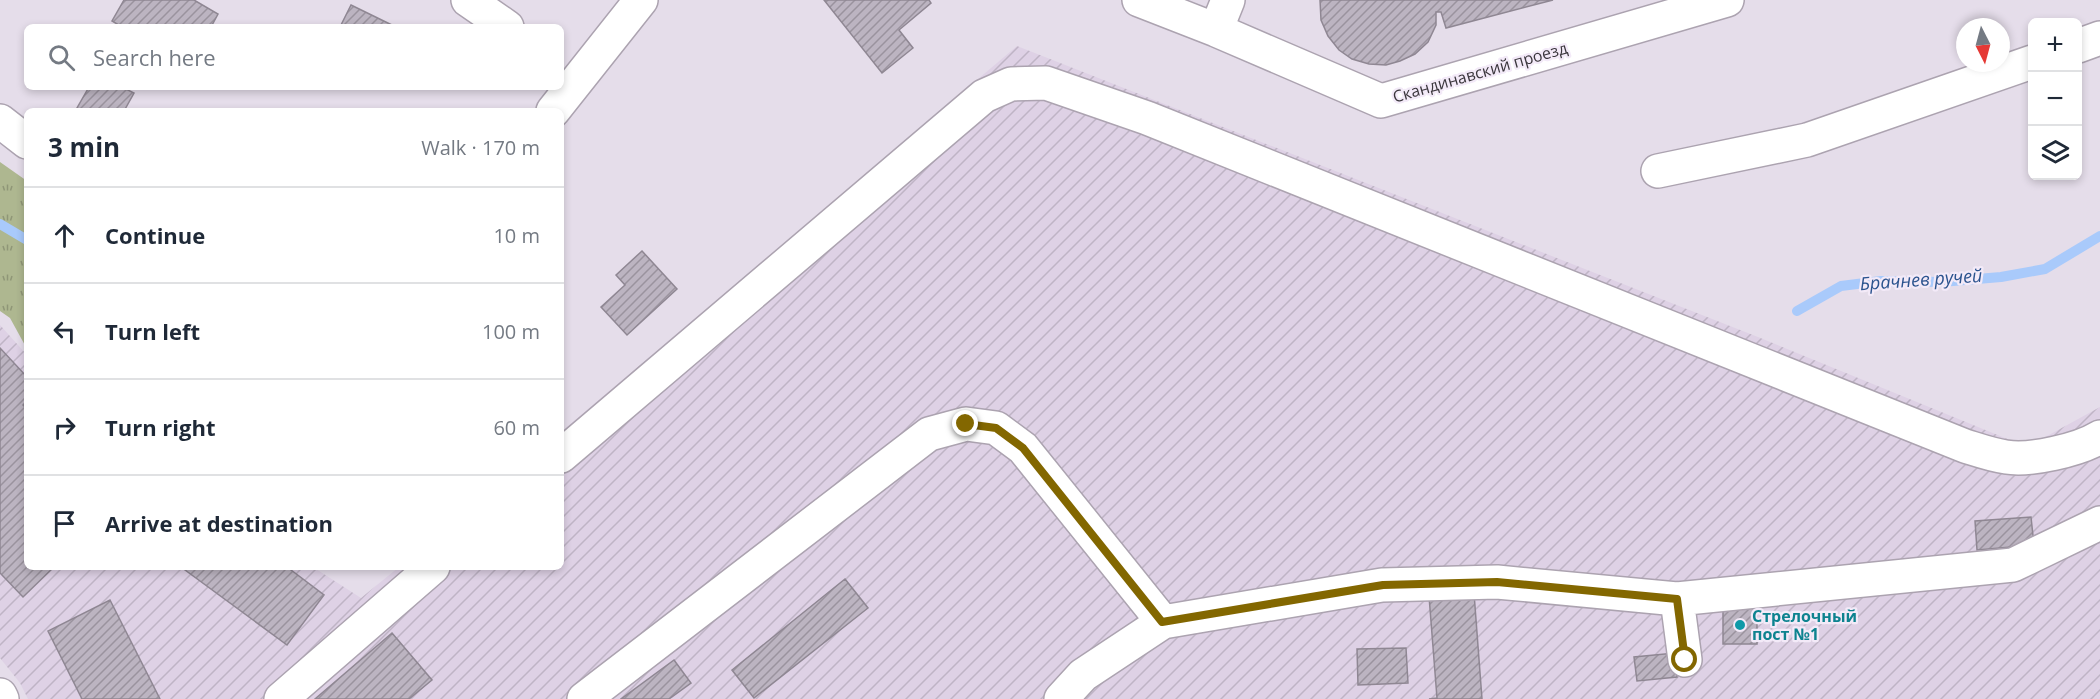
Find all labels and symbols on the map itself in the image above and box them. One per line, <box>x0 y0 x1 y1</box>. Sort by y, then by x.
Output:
north arrow <box>1956 18 2010 72</box>
street label: Скандинавский проезд <box>1390 37 1570 107</box>
water label: Брачнев ручей <box>1859 263 1984 295</box>
route end <box>952 410 978 436</box>
place label: Стрелочный пост №1 <box>1752 605 1857 645</box>
marker: Стрелочный пост №1 <box>1733 618 1747 632</box>
route start <box>1671 646 1697 672</box>

